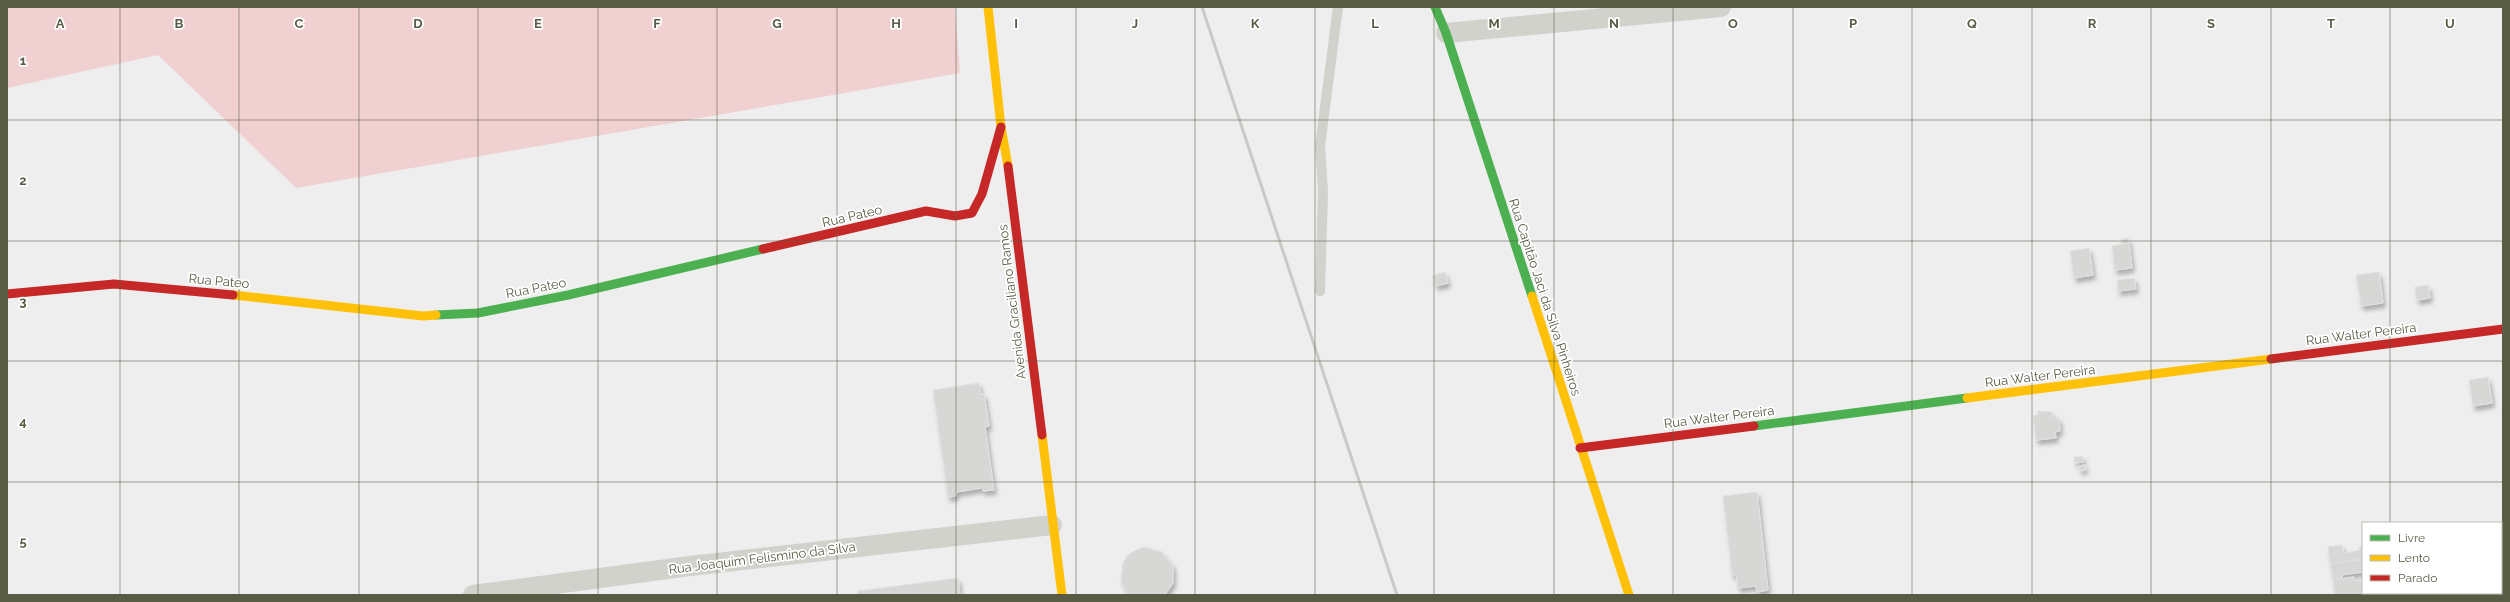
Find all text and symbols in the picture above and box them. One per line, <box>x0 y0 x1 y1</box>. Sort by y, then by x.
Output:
text: A <box>56 16 65 31</box>
text: B <box>175 16 184 31</box>
text: C <box>295 16 304 31</box>
text: D <box>413 16 423 31</box>
text: E <box>534 16 542 31</box>
text: F <box>653 16 661 31</box>
text: G <box>772 16 782 31</box>
text: H <box>891 16 901 31</box>
text: I <box>1014 16 1018 31</box>
text: J <box>1132 16 1138 31</box>
text: K <box>1251 16 1260 31</box>
text: L <box>1371 16 1379 31</box>
text: M <box>1488 16 1500 31</box>
text: N <box>1609 16 1619 31</box>
text: O <box>1728 16 1738 31</box>
text: P <box>1849 16 1857 31</box>
text: Q <box>1967 16 1977 31</box>
text: R <box>2088 16 2097 31</box>
text: S <box>2207 16 2215 31</box>
text: T <box>2327 16 2335 31</box>
text: U <box>2445 16 2455 31</box>
text: 1 <box>20 53 27 68</box>
text: 2 <box>19 173 27 188</box>
street label: Rua Capitão Jaci da Silva Pinheiros <box>1506 196 1584 398</box>
street label: Rua Pateo <box>821 202 884 230</box>
street label: Avenida Graciliano Ramos <box>995 224 1029 380</box>
street label: Rua Pateo <box>188 271 250 291</box>
street label: Rua Pateo <box>505 275 568 301</box>
text: 3 <box>19 294 27 309</box>
street label: Rua Walter Pereira <box>2305 320 2417 348</box>
street label: Rua Walter Pereira <box>1984 362 2096 390</box>
street label: Rua Walter Pereira <box>1663 403 1775 431</box>
text: 4 <box>19 414 27 429</box>
legend <box>2362 522 2502 594</box>
text: Livre <box>2398 531 2425 545</box>
text: 5 <box>19 534 27 549</box>
street label: Rua Joaquim Felismino da Silva <box>668 539 856 577</box>
text: Lento <box>2398 551 2430 565</box>
text: Parado <box>2398 571 2437 585</box>

